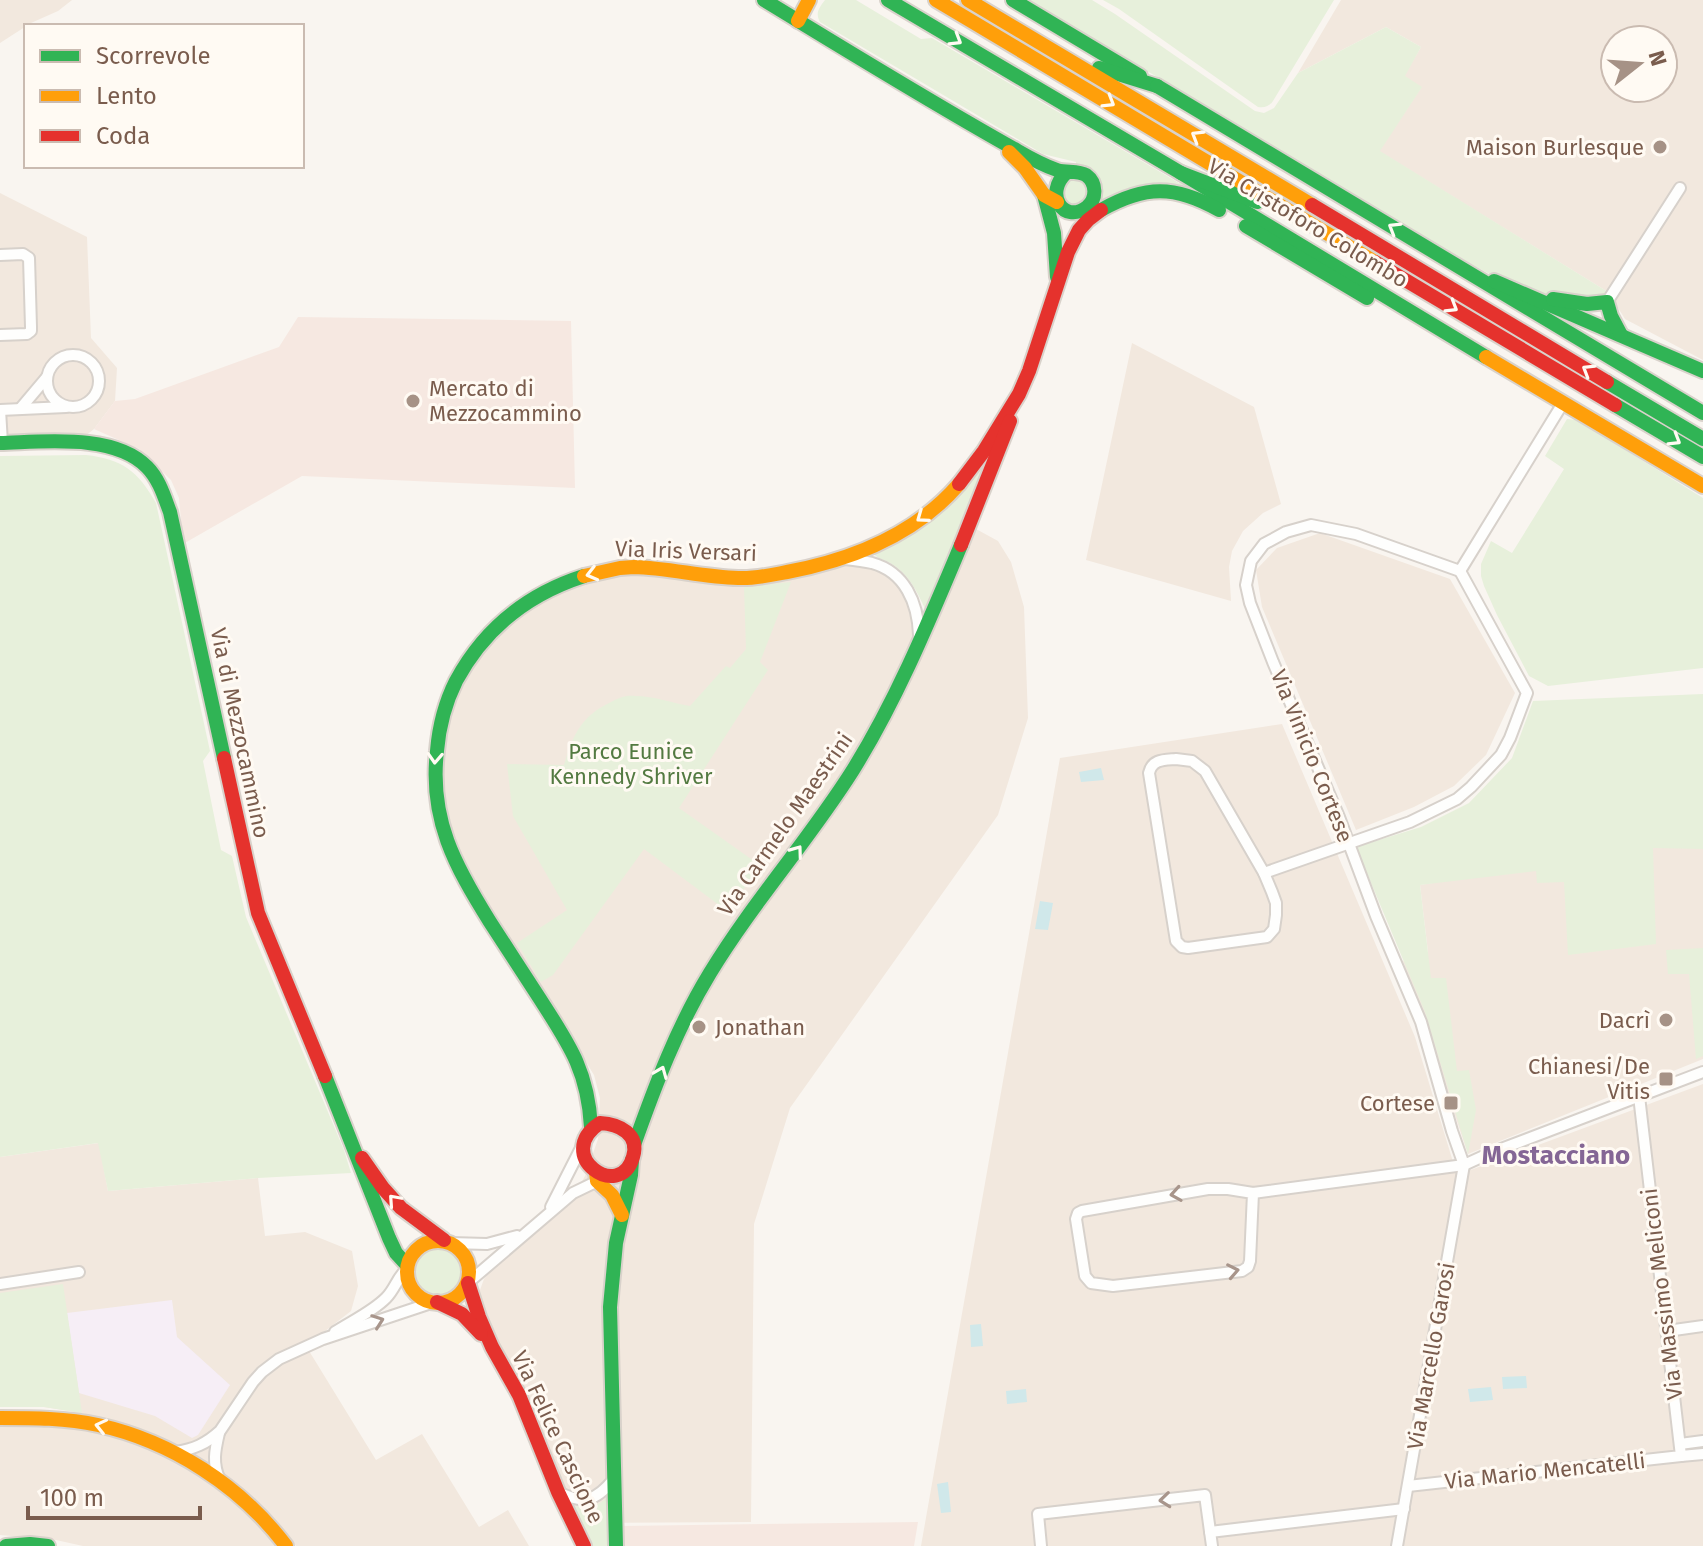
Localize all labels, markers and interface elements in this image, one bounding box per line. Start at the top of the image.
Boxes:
legend [24,24,304,168]
north arrow [1599,24,1679,104]
one-way arrow [947,30,961,45]
text: Scorrevole [96,42,211,70]
text: N [1643,47,1673,69]
text: Lento [96,82,157,110]
one-way arrow [1100,92,1115,108]
text: Coda [96,122,150,150]
one-way arrow [1191,131,1206,146]
place label: Maison Burlesque [1466,134,1644,161]
marker: Maison Burlesque [1651,138,1669,156]
street label: Via Cristoforo Colombo [1203,152,1413,294]
one-way arrow [1388,223,1403,238]
one-way arrow [1443,297,1458,313]
one-way arrow [1582,365,1597,380]
place label: Mercato di Mezzocammino [429,375,582,427]
marker: Mercato di Mezzocammino [404,392,422,410]
one-way arrow [1666,430,1681,446]
one-way arrow [916,507,931,522]
street label: Via Iris Versari [615,535,757,567]
one-way arrow [586,565,599,582]
street label: Via di Mezzocammino [205,625,275,841]
street label: Via Vinicio Cortese [1265,666,1359,846]
street label: Via Carmelo Maestrini [711,727,859,921]
park label: Parco Eunice Kennedy Shriver [549,738,713,790]
one-way arrow [427,752,444,765]
one-way arrow [787,846,802,860]
place label: Dacrì [1599,1007,1650,1034]
marker: Dacrì [1657,1011,1675,1029]
place label: Jonathan [715,1014,805,1041]
marker: Jonathan [690,1018,708,1036]
place label: Chianesi/De Vitis [1528,1053,1650,1105]
one-way arrow [652,1066,668,1080]
marker: Chianesi/De Vitis [1657,1070,1675,1088]
place label: Cortese [1360,1090,1435,1117]
marker: Cortese [1442,1094,1460,1112]
district label: Mostacciano [1482,1140,1630,1171]
one-way arrow [1169,1185,1183,1202]
street label: Via Massimo Meliconi [1636,1187,1688,1401]
one-way arrow [388,1195,403,1209]
street label: Via Marcello Garosi [1401,1260,1461,1452]
one-way arrow [1226,1264,1239,1281]
one-way arrow [370,1315,384,1331]
street label: Via Felice Cascione [506,1346,610,1528]
one-way arrow [95,1418,109,1435]
street label: Via Mario Mencatelli [1443,1447,1647,1495]
scale bar [28,1470,200,1520]
text: 100 m [40,1484,104,1512]
one-way arrow [1158,1491,1171,1508]

